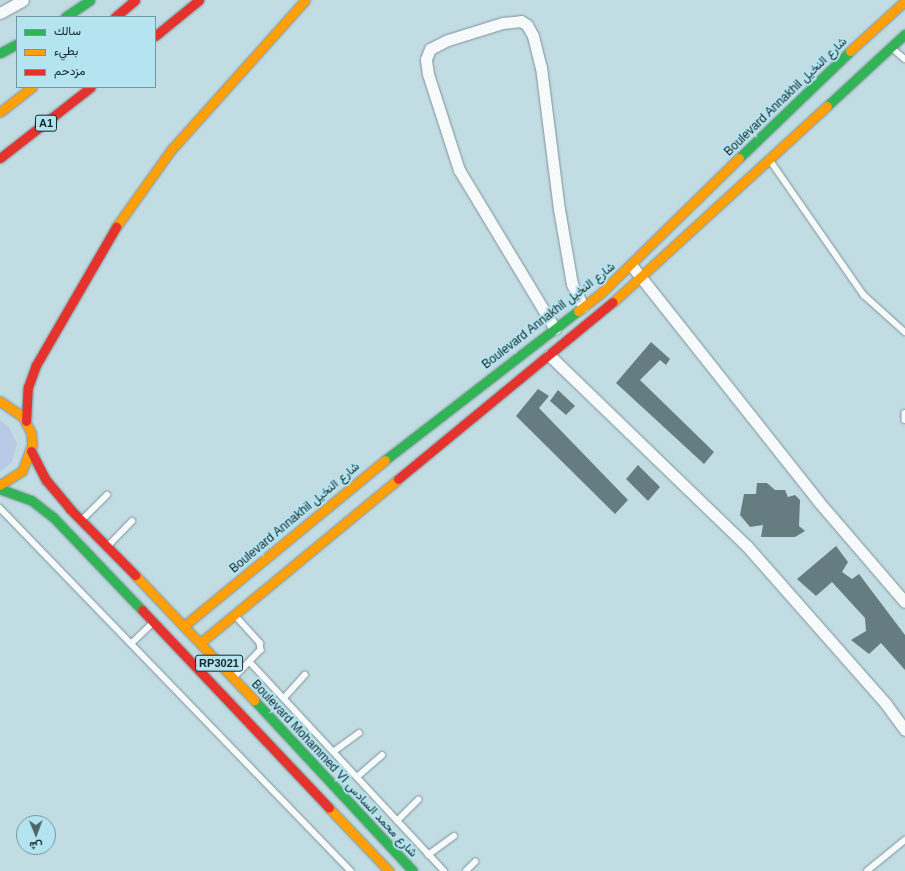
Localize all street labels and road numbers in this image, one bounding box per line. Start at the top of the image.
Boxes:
street label: Boulevard Annakhil شارع النخيل [721,34,851,160]
road number: A1 [34,114,58,132]
street label: Boulevard Annakhil شارع النخيل [479,259,619,373]
street label: Boulevard Annakhil شارع النخيل [227,459,363,577]
road number: RP3021 [195,654,243,672]
street label: Boulevard Mohammed VI شارع محمد السادس [248,677,420,861]

